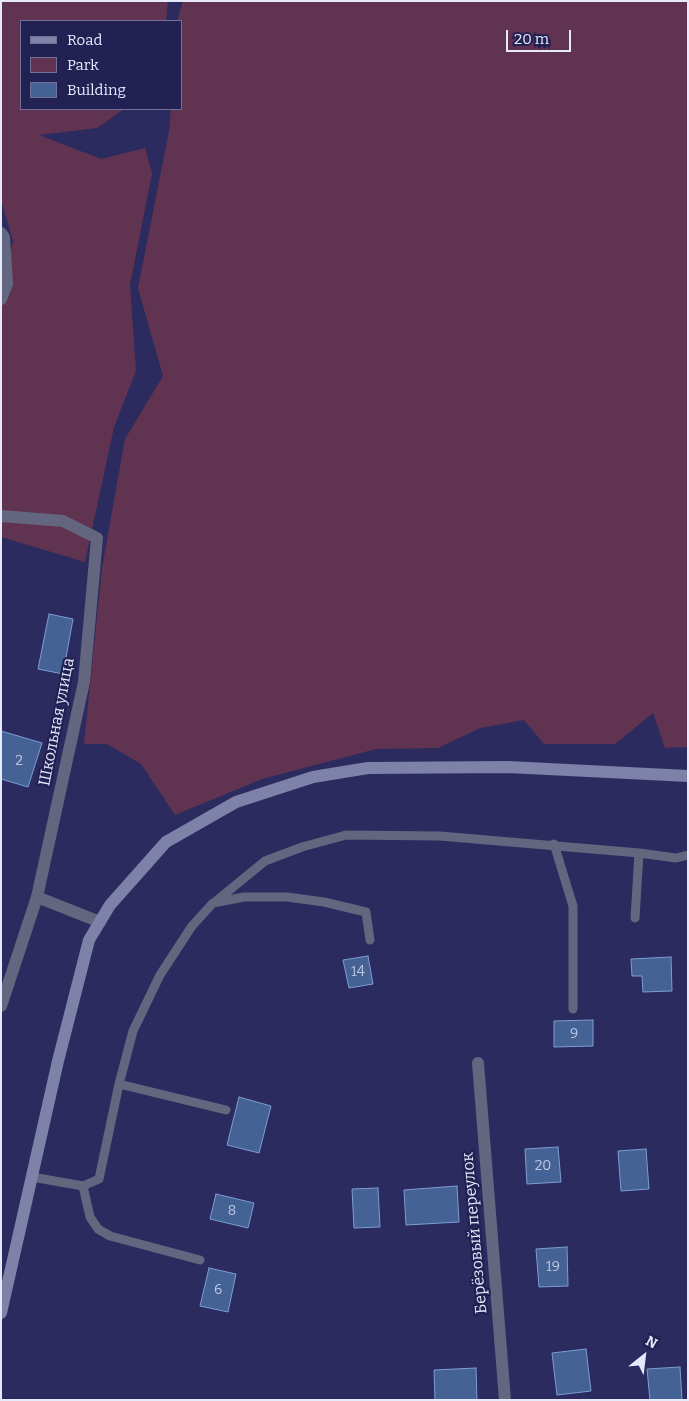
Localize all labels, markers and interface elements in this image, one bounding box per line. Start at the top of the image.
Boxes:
legend [20,20,182,110]
scale bar [509,20,574,52]
text: 20 m [514,30,549,48]
text: Road [67,31,102,49]
text: Park [67,56,99,74]
text: Building [67,81,126,99]
street label: Школьная улица [35,656,79,788]
house number: 2 [15,753,23,769]
house number: 14 [351,964,365,980]
house number: 9 [570,1026,578,1042]
street label: Берёзовый переулок [458,1151,492,1315]
house number: 20 [535,1158,551,1174]
house number: 8 [228,1203,236,1219]
house number: 19 [546,1259,560,1275]
house number: 6 [214,1282,222,1298]
north arrow [619,1331,669,1381]
text: N [643,1332,660,1352]

